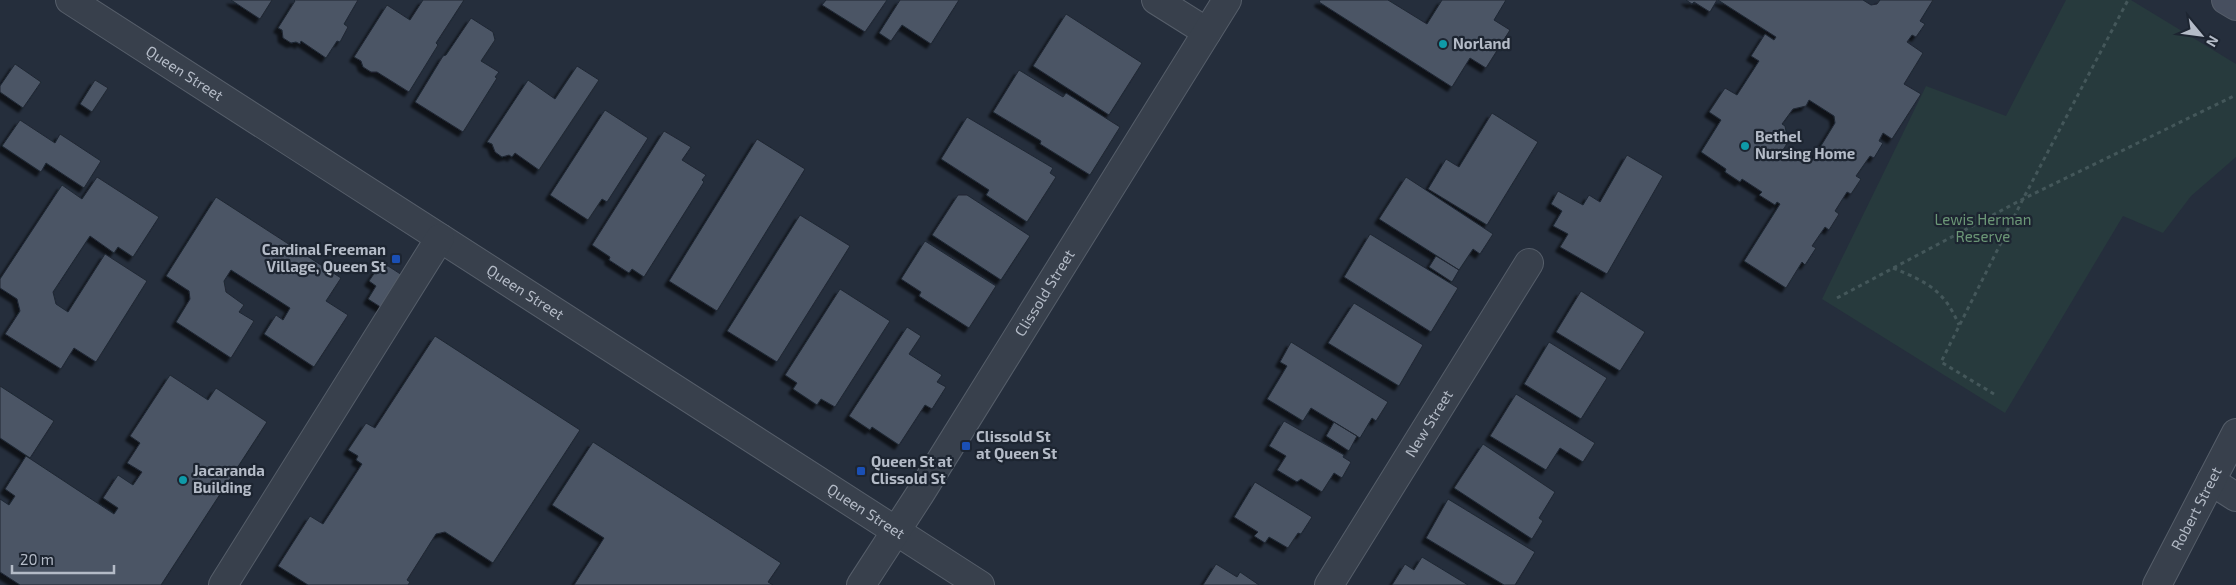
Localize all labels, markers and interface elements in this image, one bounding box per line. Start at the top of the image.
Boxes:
north arrow [2176,10,2226,60]
text: N [2203,33,2223,50]
place label: Norland [1453,34,1511,52]
marker: Norland [1437,38,1449,50]
street label: Queen Street [142,41,227,104]
place label: Bethel Nursing Home [1755,127,1855,162]
marker: Bethel Nursing Home [1739,140,1751,152]
park label: Lewis Herman Reserve [1935,210,2031,245]
place label: Cardinal Freeman Village, Queen St [262,240,386,276]
street label: Clissold Street [1010,246,1078,339]
marker: Cardinal Freeman Village, Queen St [390,253,402,265]
street label: Queen Street [483,260,568,323]
street label: New Street [1401,386,1456,460]
place label: Clissold St at Queen St [976,427,1057,463]
marker: Clissold St at Queen St [960,440,972,452]
place label: Queen St at Clissold St [871,452,952,487]
place label: Jacaranda Building [193,461,265,496]
street label: Robert Street [2167,463,2225,553]
marker: Queen St at Clissold St [855,465,867,477]
marker: Jacaranda Building [177,474,189,486]
street label: Queen Street [824,479,909,542]
scale bar [12,542,115,574]
text: 20 m [20,550,54,568]

